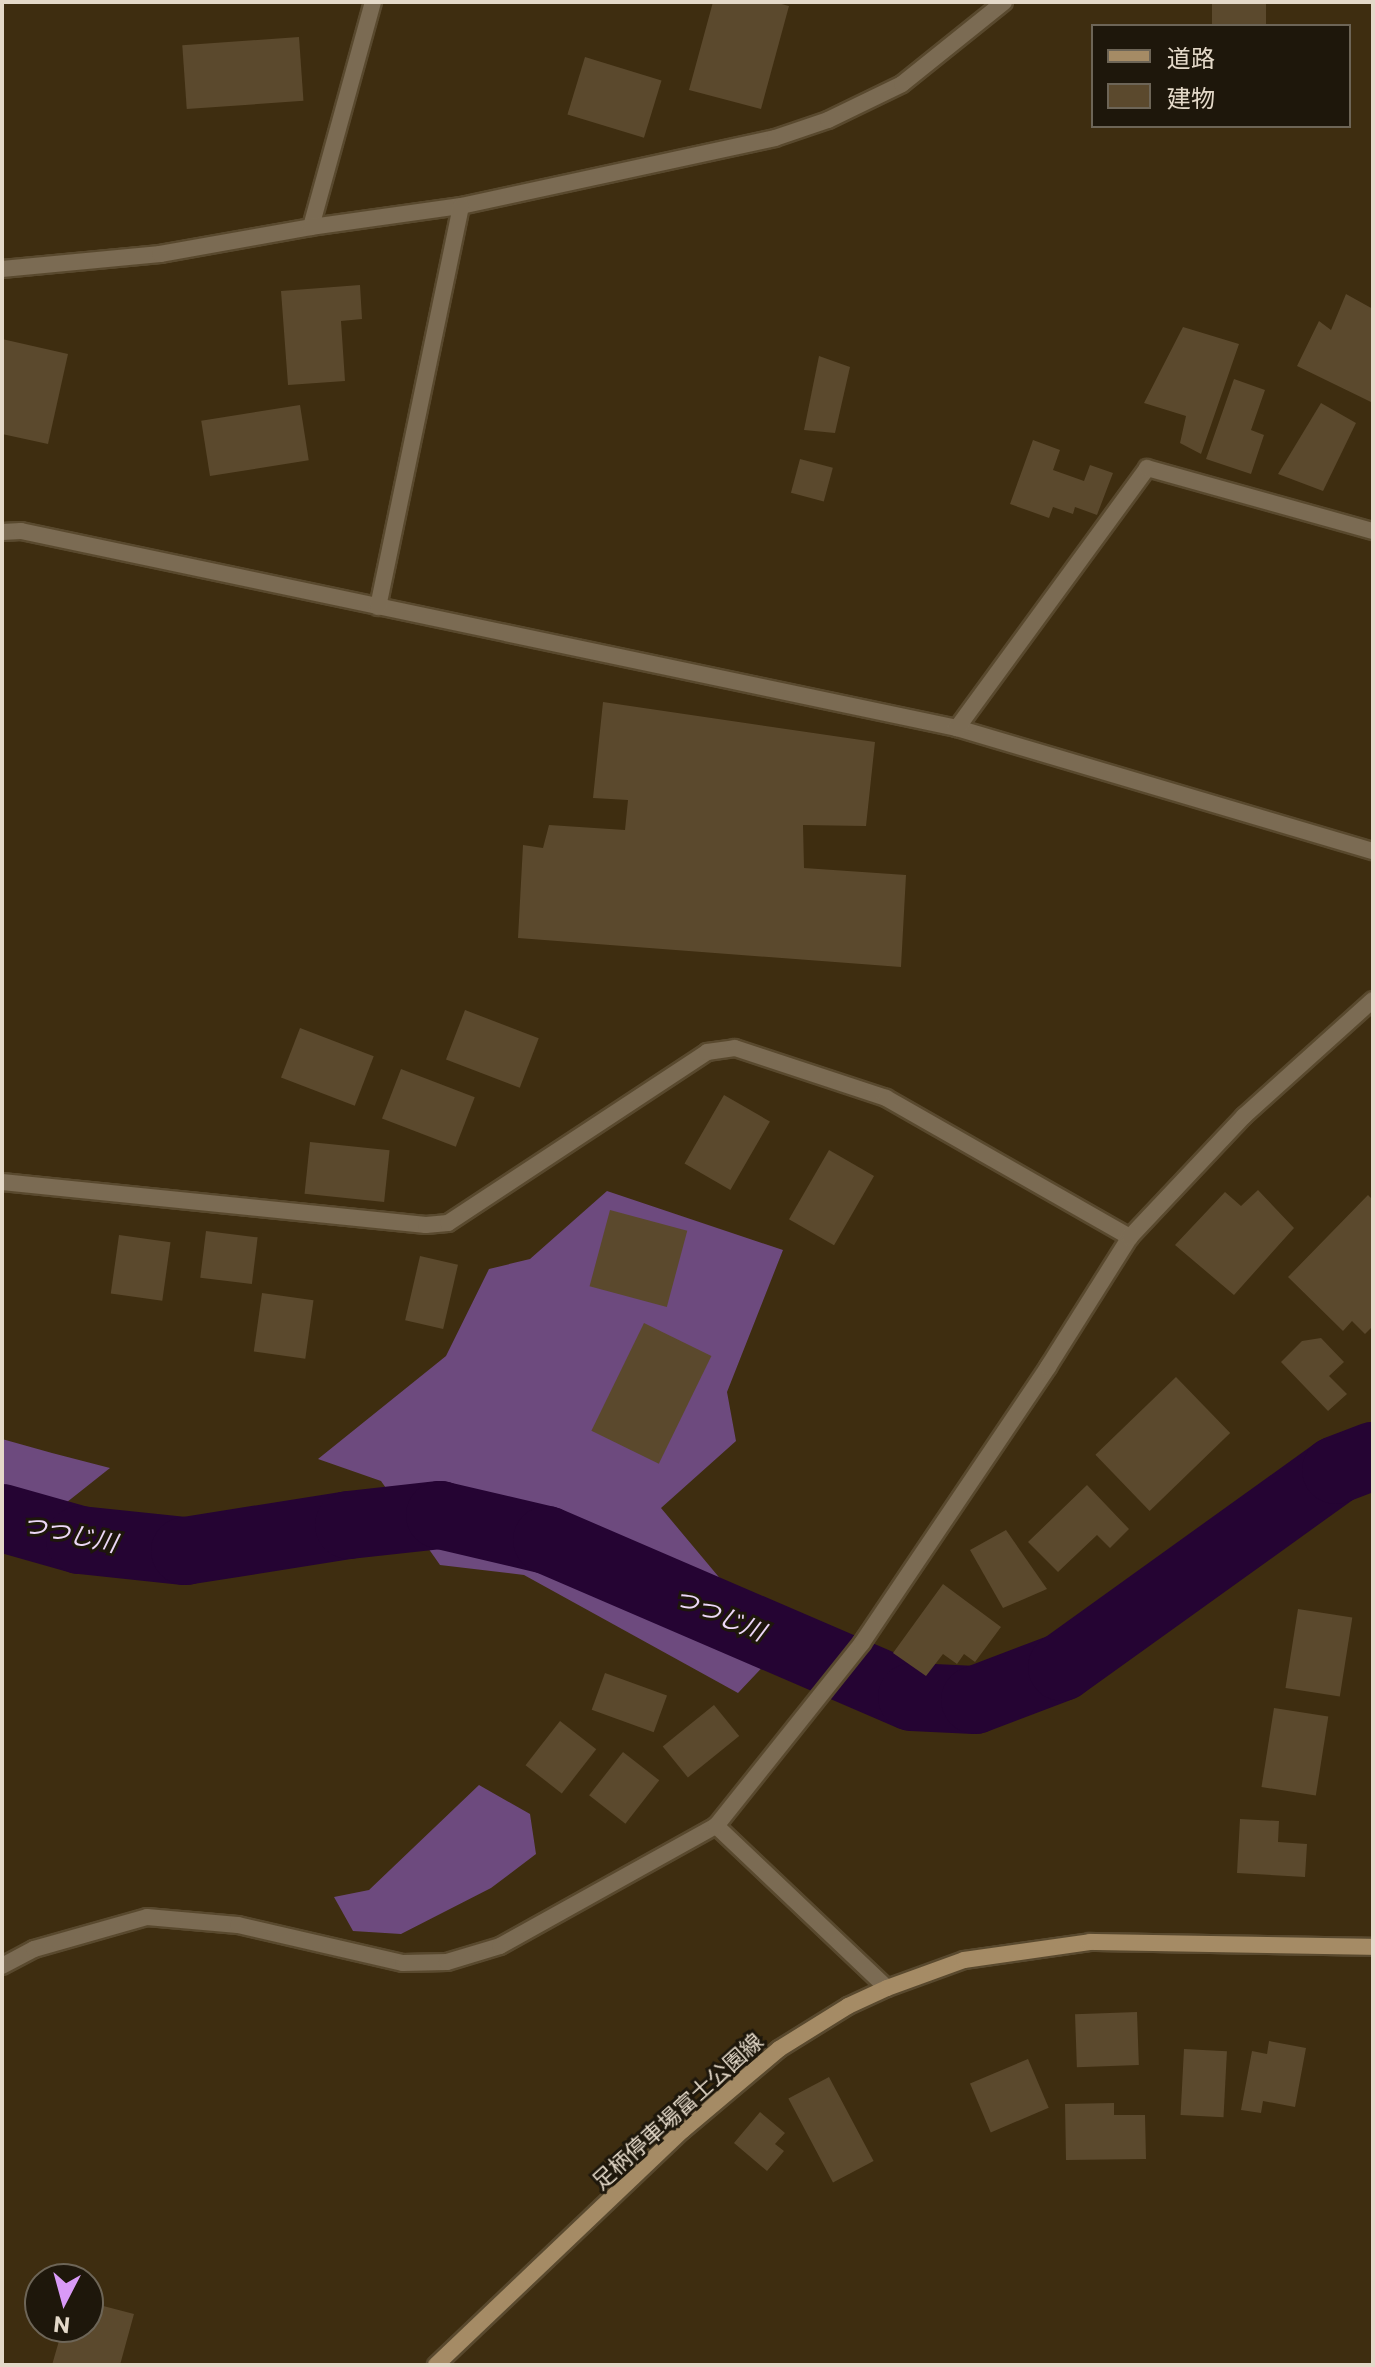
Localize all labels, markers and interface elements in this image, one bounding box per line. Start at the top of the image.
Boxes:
legend [1091,24,1351,128]
text: 道路 [1167,43,1215,72]
text: 建物 [1167,83,1215,112]
water label: つつじ川 [20,1509,120,1557]
water label: つつじ川 [670,1582,770,1646]
street label: 足柄停車場富士公園線 [586,2028,768,2194]
north arrow [24,2263,104,2343]
text: N [52,2311,71,2340]

